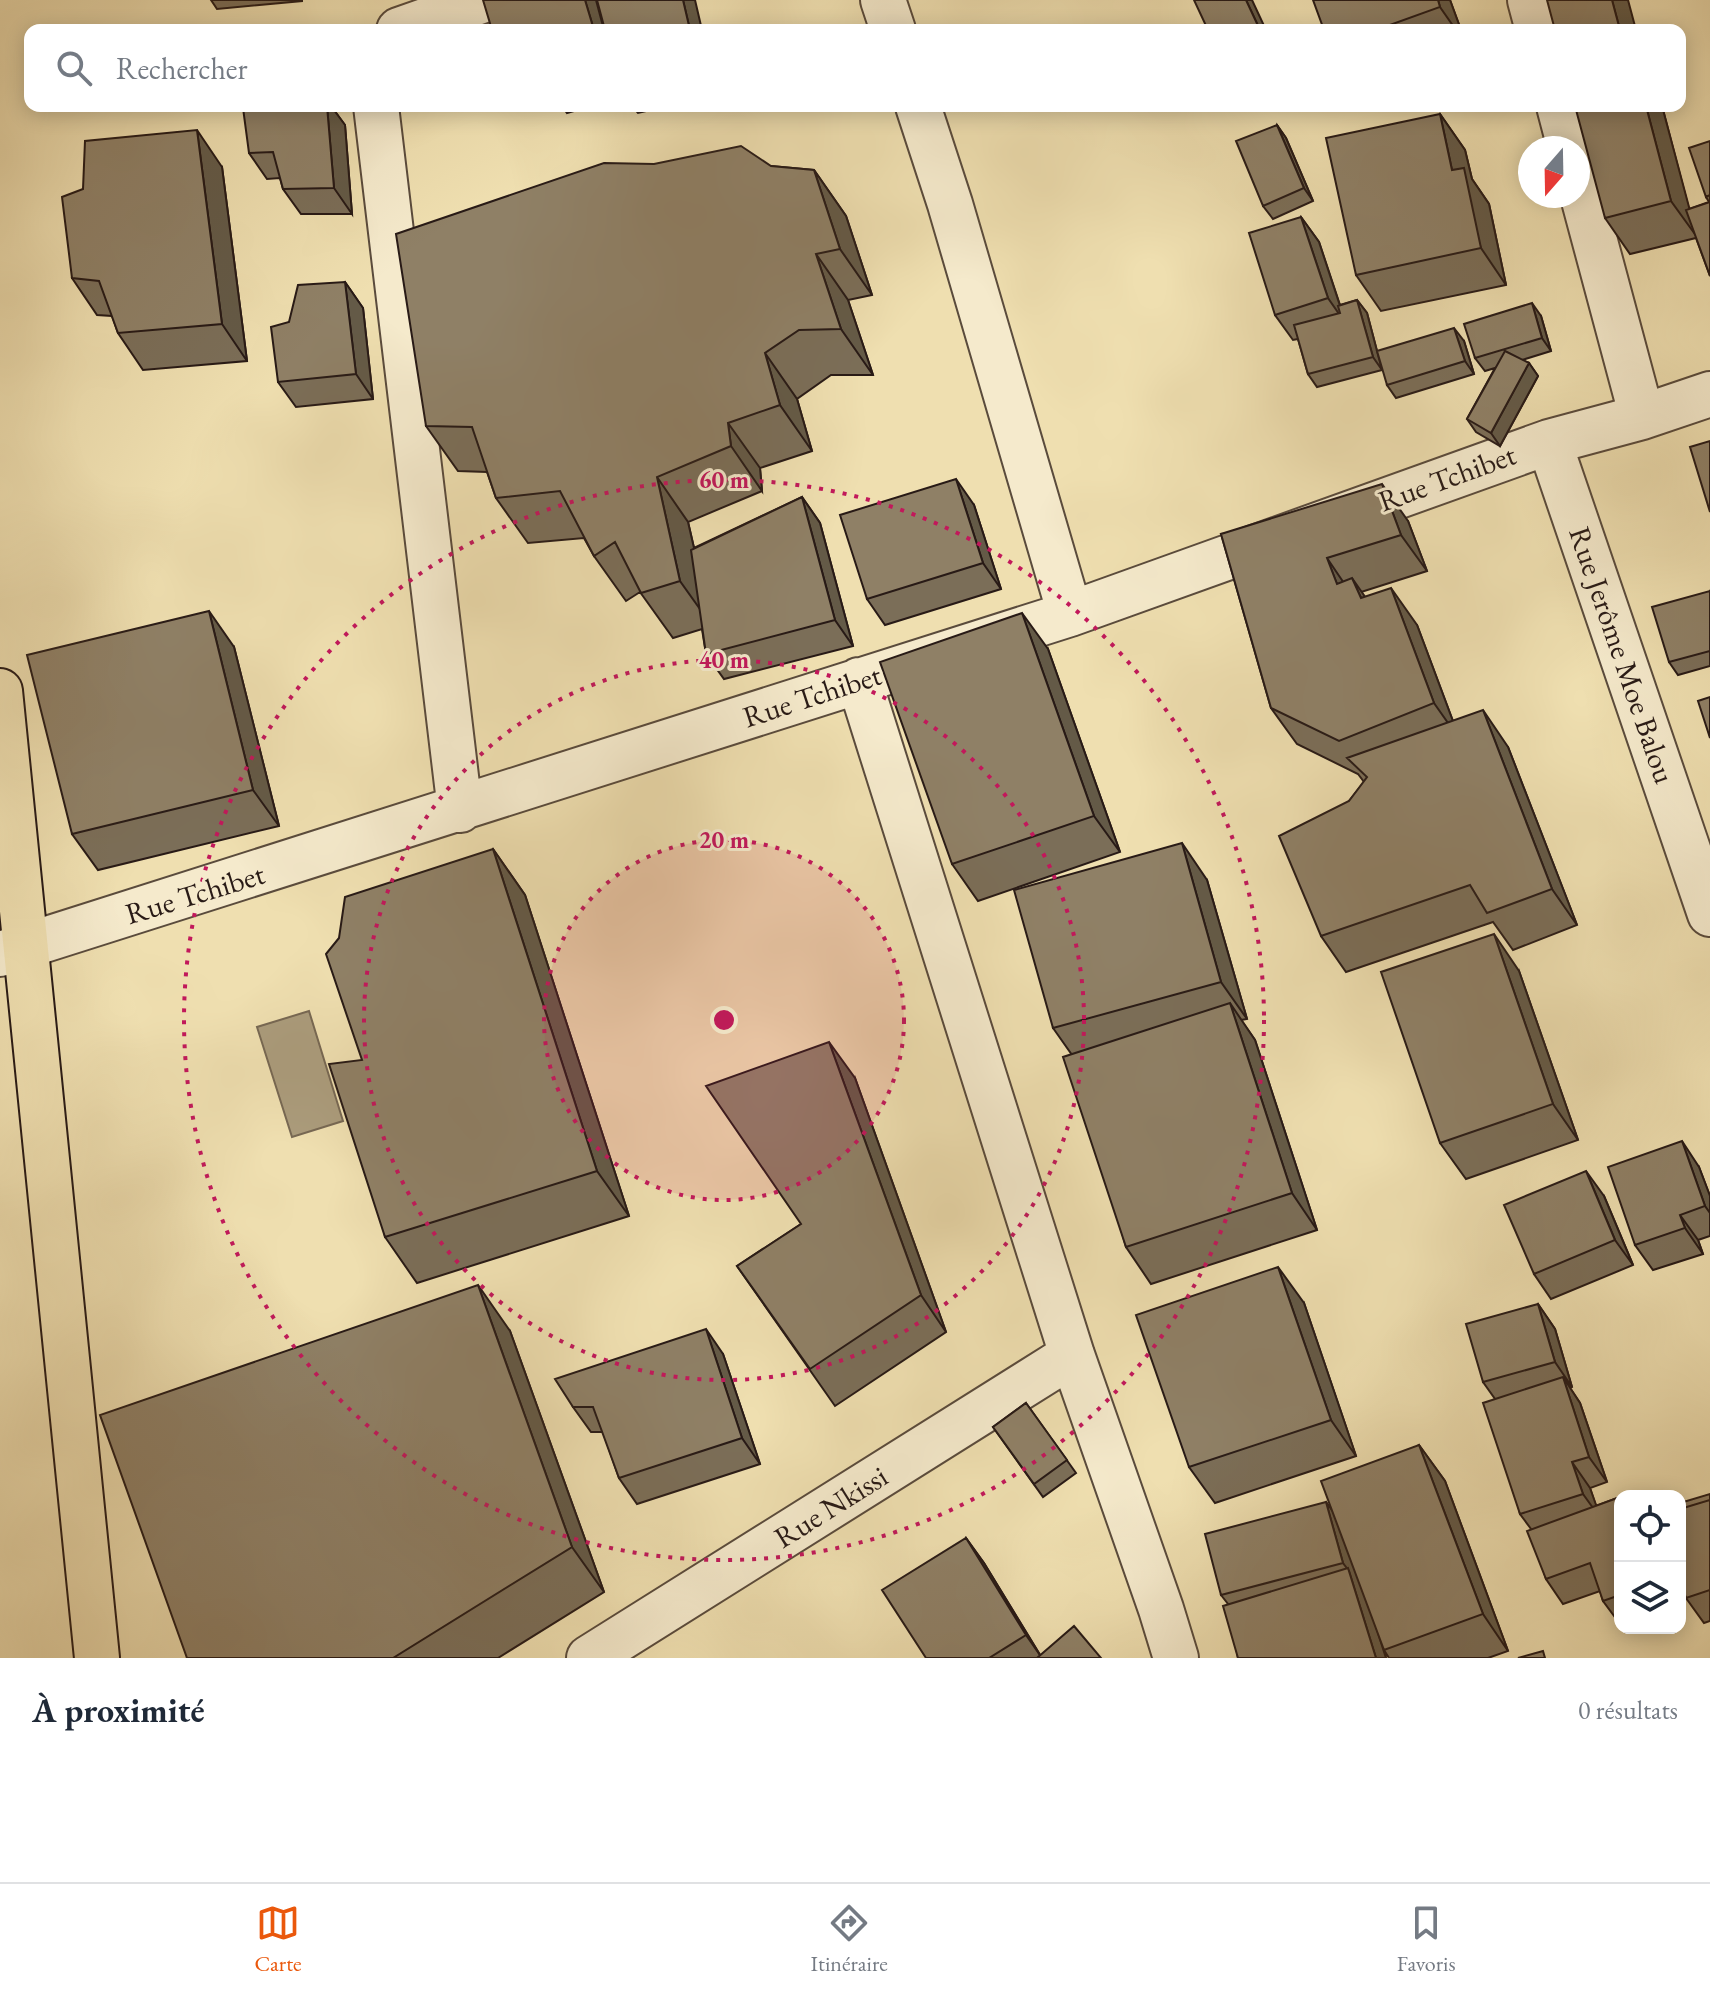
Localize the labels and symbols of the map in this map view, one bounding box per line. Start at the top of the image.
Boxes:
north arrow [1518,136,1590,208]
street label: Rue Tchibet [1373,434,1521,520]
text: 60 m [699,464,749,495]
street label: Rue Jerôme Moe Balou [1560,521,1685,789]
text: 40 m [699,644,749,675]
street label: Rue Tchibet [738,655,887,736]
text: 20 m [699,824,749,855]
street label: Rue Tchibet [121,854,270,933]
centre of rings [710,1006,738,1034]
street label: Rue Nkissi [767,1456,895,1557]

